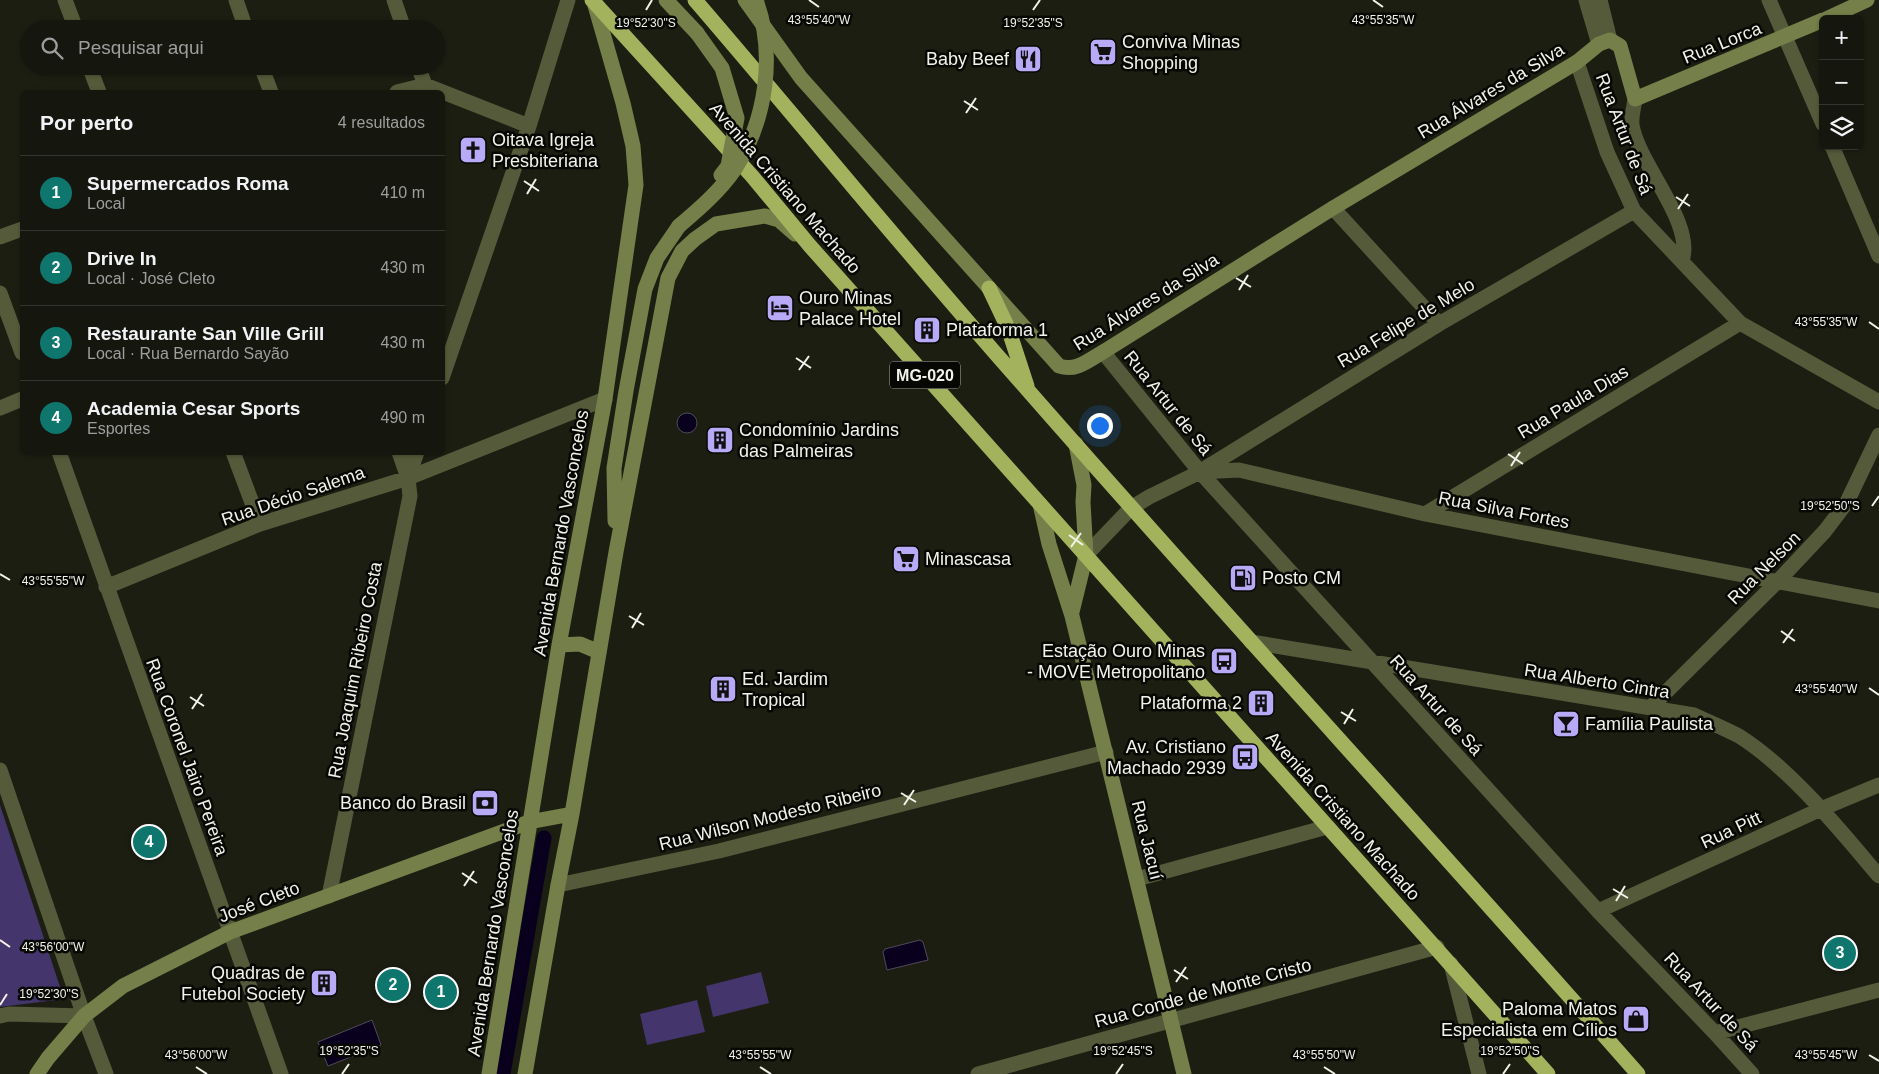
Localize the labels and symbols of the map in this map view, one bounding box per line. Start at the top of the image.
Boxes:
text: 43°55'40"W [788,13,851,27]
text: 43°55'35"W [1352,13,1415,27]
text: 19°52'30"S [616,16,676,30]
text: 19°52'35"S [1003,16,1063,30]
street label: Rua Lorca [1680,18,1765,68]
place label: Conviva Minas Shopping [1122,32,1240,73]
supermarket icon: Conviva Minas Shopping [1088,37,1118,67]
street label: Rua Álvares da Silva [1414,39,1569,143]
restaurant icon: Baby Beef [1013,44,1043,74]
place label: Baby Beef [926,49,1010,69]
street label: Rua Artur de Sá [1592,71,1657,198]
street label: Avenida Cristiano Machado [705,98,865,278]
place label: Oitava Igreja Presbiteriana [492,130,599,171]
church icon: Oitava Igreja Presbiteriana [458,135,488,165]
street label: Rua Álvares da Silva [1070,249,1223,355]
street label: Rua Felipe de Melo [1334,274,1478,372]
place label: Ouro Minas Palace Hotel [799,288,901,329]
hotel icon: Ouro Minas Palace Hotel [765,293,795,323]
building icon: Plataforma 1 [912,315,942,345]
text: 43°55'35"W [1795,315,1858,329]
place label: Plataforma 1 [946,320,1048,340]
street label: Rua Artur de Sá [1120,347,1217,460]
street label: Rua Paula Dias [1514,361,1632,443]
road number: MG-020 [890,362,960,388]
street label: Avenida Bernardo Vasconcelos [529,408,593,658]
your location [1087,413,1113,439]
place label: Condomínio Jardins das Palmeiras [739,420,899,461]
building icon: Condomínio Jardins das Palmeiras [705,425,735,455]
street label: Rua Décio Salema [219,462,368,530]
street label: Rua Silva Fortes [1437,487,1571,533]
text: 19°52'50"S [1800,499,1860,513]
street label: Rua Nelson [1724,528,1804,608]
supermarket icon: Minascasa [891,544,921,574]
place label: Minascasa [925,549,1012,569]
street label: Rua Joaquim Ribeiro Costa [324,559,386,780]
fuel station icon: Posto CM [1228,563,1258,593]
place label: Posto CM [1262,568,1341,588]
text: 43°55'55"W [22,574,85,588]
place label: Estação Ouro Minas - MOVE Metropolitano [1027,641,1205,682]
bus stop icon: Estação Ouro Minas - MOVE Metropolitano [1209,646,1239,676]
street label: Rua Artur de Sá [1386,651,1487,760]
street label: Rua Coronel Jairo Pereira [142,656,232,859]
street label: Rua Alberto Cintra [1523,660,1672,703]
place label: Ed. Jardim Tropical [742,669,828,710]
building icon: Ed. Jardim Tropical [708,674,738,704]
text: 43°55'40"W [1795,682,1858,696]
building icon: Plataforma 2 [1246,688,1276,718]
place label: Plataforma 2 [1140,693,1242,713]
bar icon: Família Paulista [1551,709,1581,739]
place label: Família Paulista [1585,714,1714,734]
street label: Avenida Cristiano Machado [1262,728,1424,904]
place label: Av. Cristiano Machado 2939 [1107,737,1226,778]
bus stop icon: Av. Cristiano Machado 2939 [1230,742,1260,772]
street label: Rua Wilson Modesto Ribeiro [657,780,883,854]
bank icon: Banco do Brasil [470,788,500,818]
place label: Banco do Brasil [340,793,466,813]
street label: Rua Jacuí [1127,798,1167,882]
street label: Rua Pitt [1698,807,1764,853]
street label: Avenida Bernardo Vasconcelos [464,808,522,1058]
pin: 4 [133,823,165,861]
street label: José Cleto [216,877,302,927]
pin: 3 [1824,934,1856,972]
text: 43°56'00"W [22,940,85,954]
street label: Rua Artur de Sá [1660,948,1763,1056]
street label: Rua Conde de Monte Cristo [1093,954,1313,1032]
place label: Quadras de Futebol Society [181,963,305,1004]
pin: 2 [377,966,409,1004]
building icon: Quadras de Futebol Society [309,968,339,998]
pin: 1 [425,973,457,1011]
text: 19°52'30"S [19,987,79,1001]
place label: Paloma Matos Especialista em Cílios [1441,999,1617,1040]
shop icon: Paloma Matos Especialista em Cílios [1621,1004,1651,1034]
text: 19°52'35"S [319,1044,379,1058]
text: 19°52'45"S [1093,1044,1153,1058]
text: 19°52'50"S [1480,1044,1540,1058]
text: 43°56'00"W [165,1048,228,1062]
text: 43°55'55"W [729,1048,792,1062]
text: 43°55'50"W [1293,1048,1356,1062]
text: 43°55'45"W [1795,1048,1858,1062]

